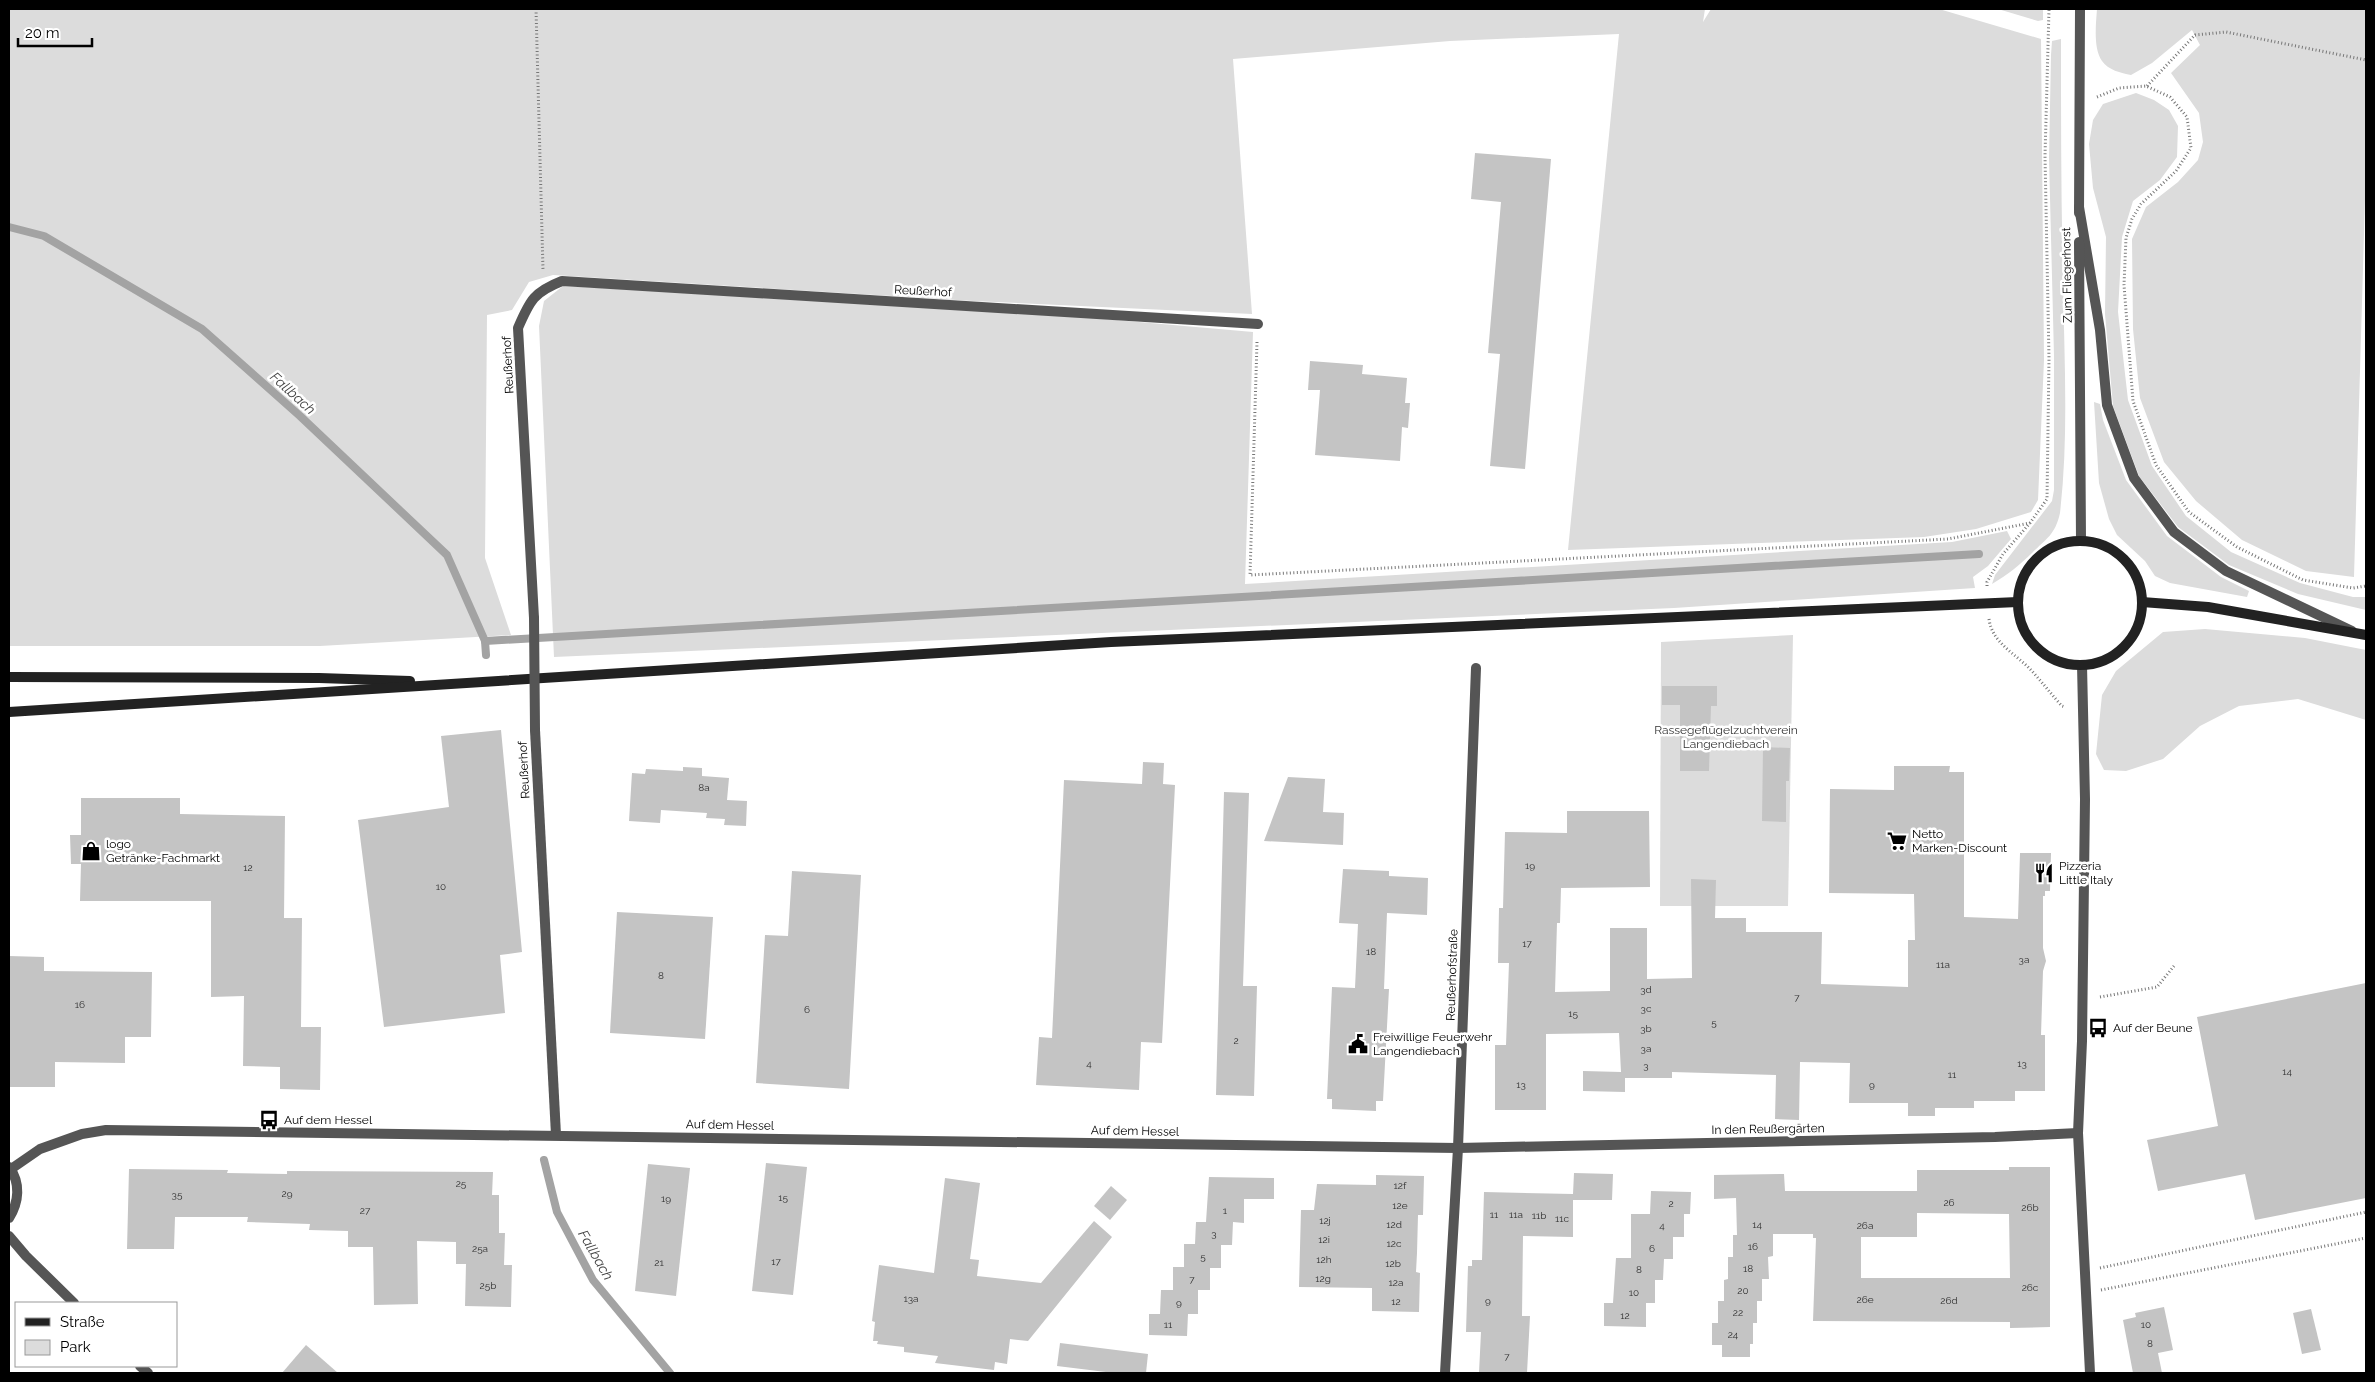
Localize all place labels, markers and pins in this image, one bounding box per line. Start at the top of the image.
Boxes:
place label: Netto Marken-Discount [1912,827,2007,855]
supermarket icon: Netto Marken-Discount [1886,830,1908,852]
place label: logo Getränke-Fachmarkt [106,837,220,865]
shop icon: logo Getränke-Fachmarkt [80,840,102,862]
place label: Pizzeria Little Italy [2059,859,2114,887]
restaurant icon: Pizzeria Little Italy [2033,862,2055,884]
bus stop icon: Auf der Beune [2087,1017,2109,1039]
place label: Auf der Beune [2113,1021,2193,1035]
place label: Freiwillige Feuerwehr Langendiebach [1373,1030,1493,1058]
public building icon: Freiwillige Feuerwehr Langendiebach [1347,1033,1369,1055]
bus stop icon: Auf dem Hessel [258,1109,280,1131]
place label: Auf dem Hessel [284,1113,373,1127]

